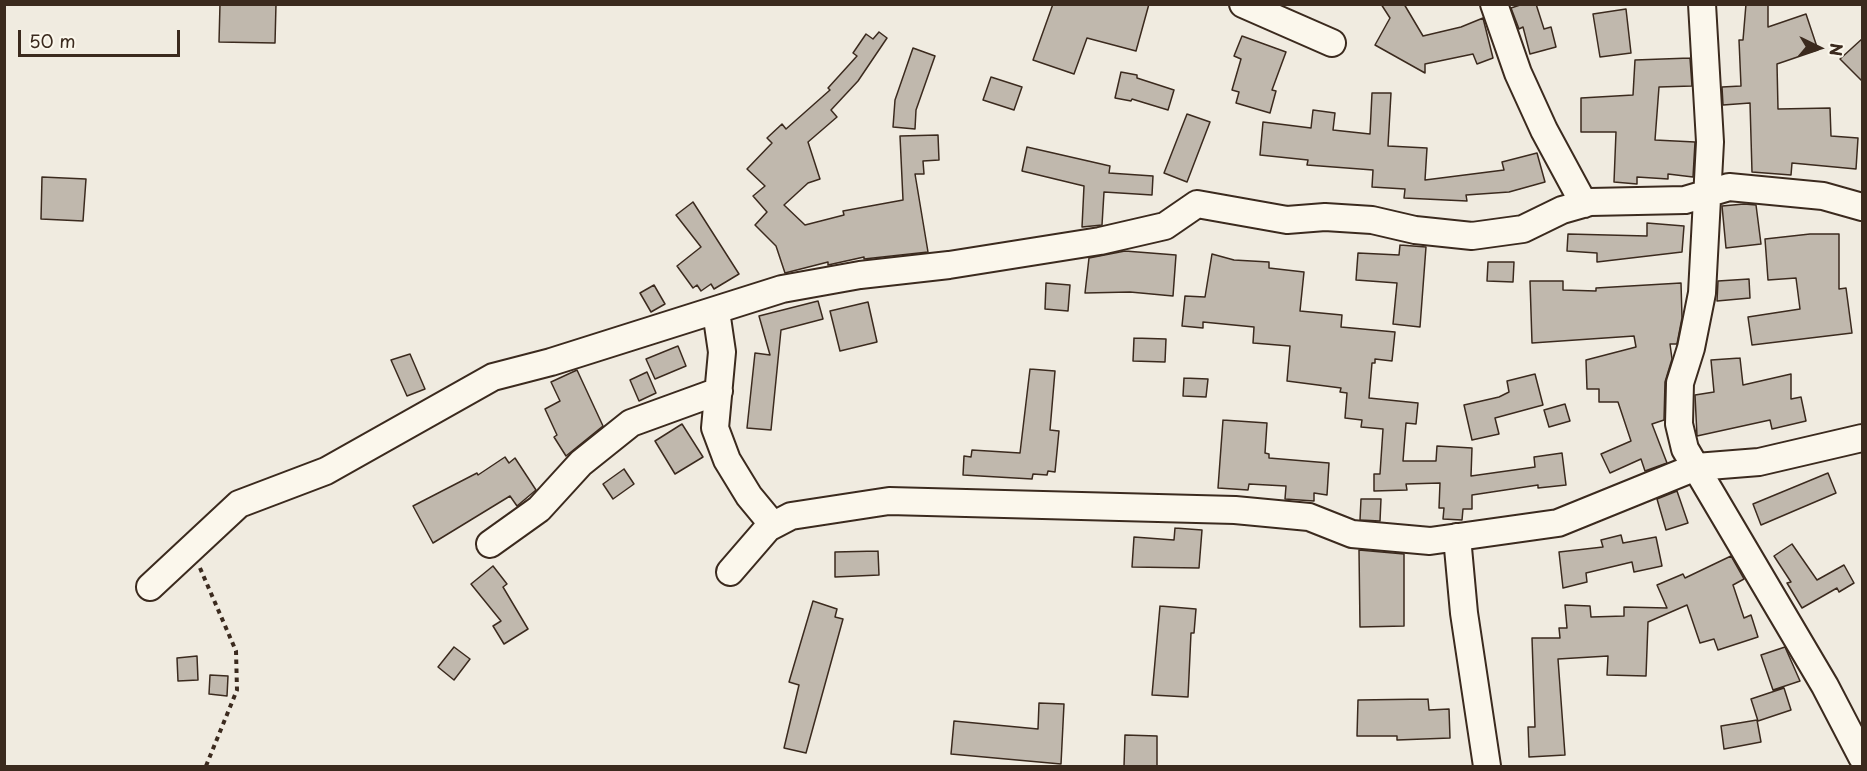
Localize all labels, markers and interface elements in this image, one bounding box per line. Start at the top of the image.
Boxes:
scale bar [21,18,183,56]
north arrow [1789,18,1849,78]
text: 50 m [29,27,76,54]
text: N [1824,42,1849,57]

